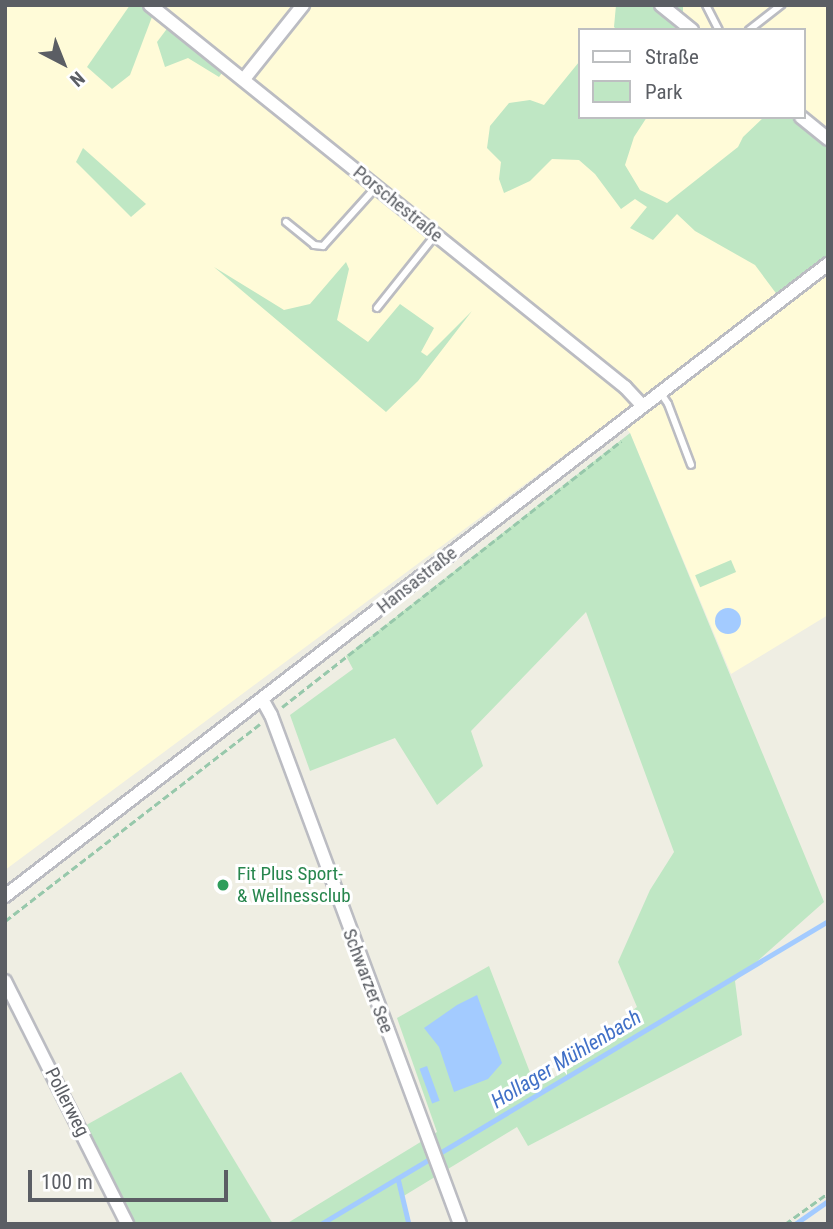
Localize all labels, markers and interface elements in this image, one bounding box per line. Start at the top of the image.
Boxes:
north arrow [28,28,98,98]
legend [578,28,805,119]
text: Straße [645,45,699,69]
text: N [65,67,89,91]
text: Park [645,80,682,104]
street label: Porschestraße [349,161,447,247]
street label: Hansastraße [372,542,462,618]
place label: Fit Plus Sport- & Wellnessclub [237,863,351,907]
marker: Fit Plus Sport- & Wellnessclub [215,877,231,893]
street label: Schwarzer See [338,926,398,1036]
water label: Hollager Mühlenbach [486,1004,646,1114]
street label: Pollerweg [40,1064,94,1140]
scale bar [32,1156,231,1200]
text: 100 m [41,1170,93,1194]

